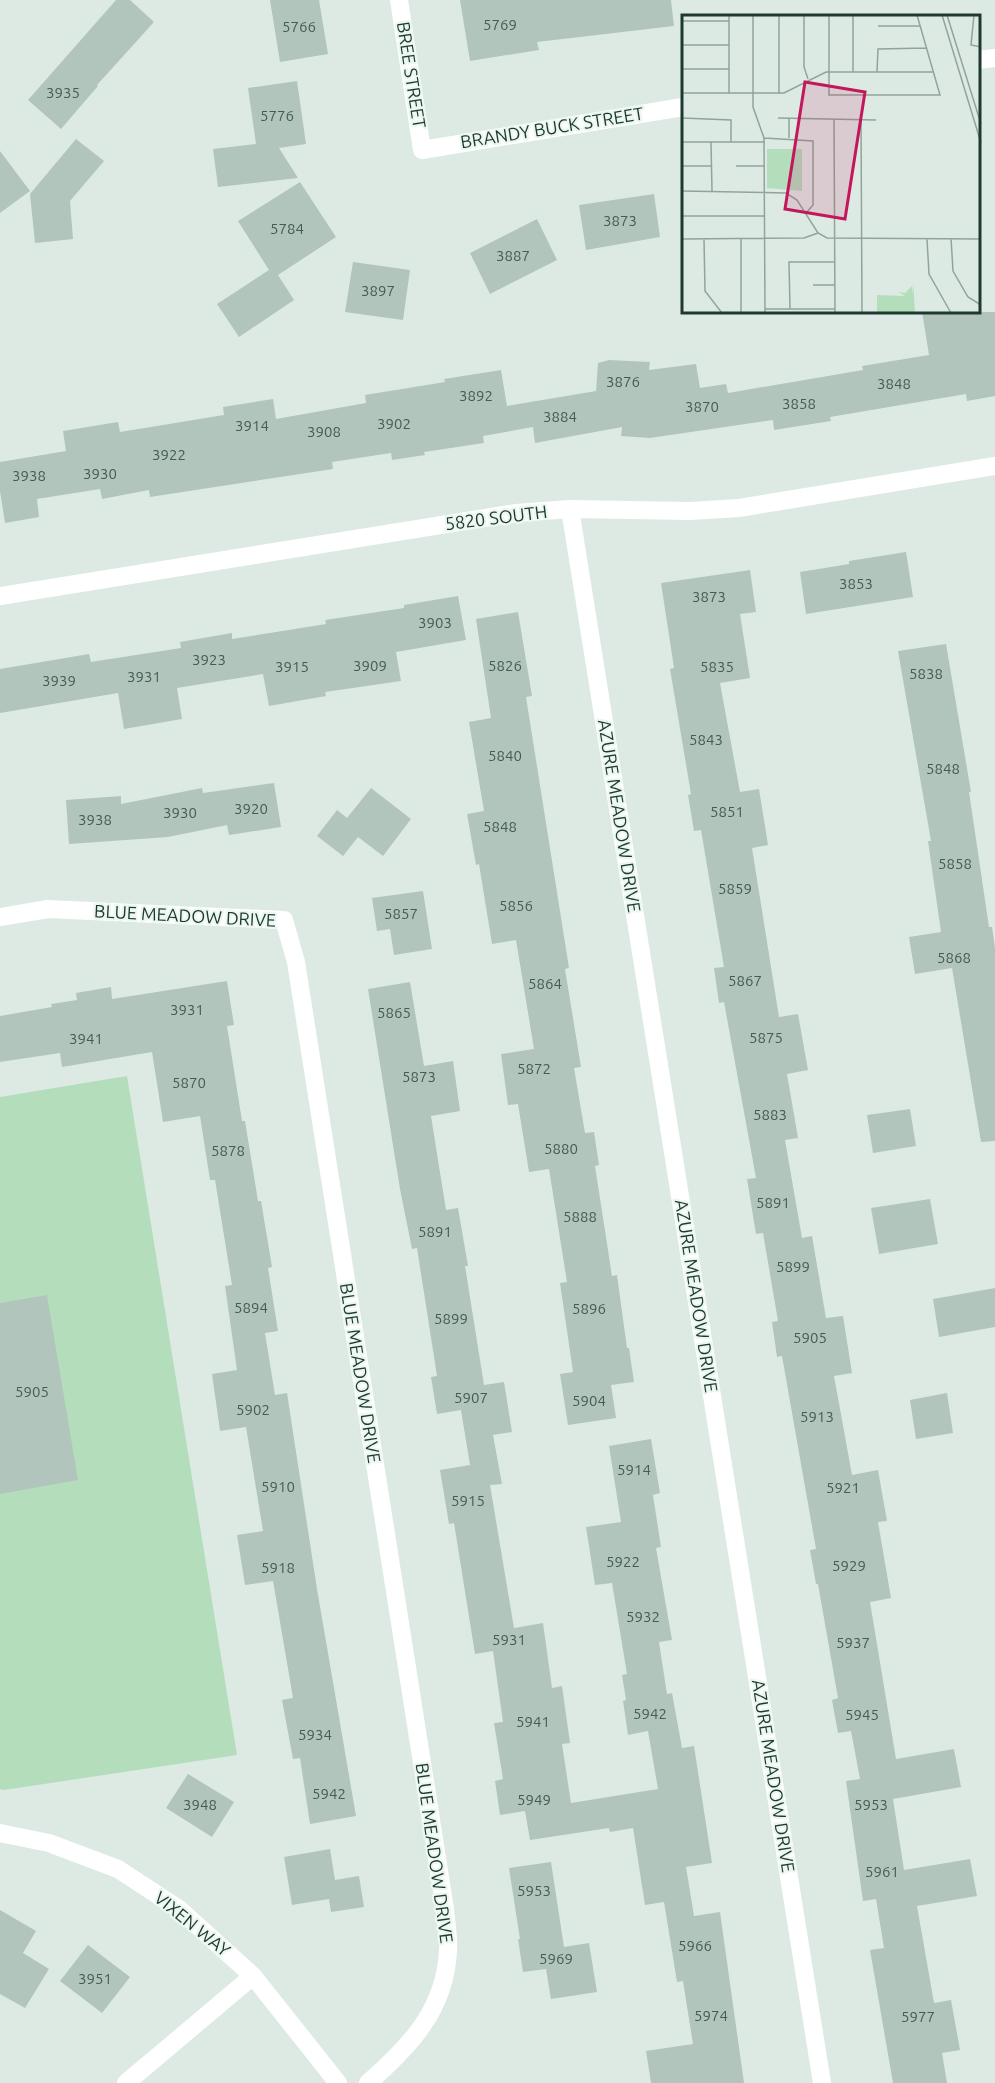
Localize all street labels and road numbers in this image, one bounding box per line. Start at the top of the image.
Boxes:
street label: BREE STREET [394,20,430,130]
street label: BRANDY BUCK STREET [459,103,645,151]
street label: 5820 SOUTH [444,501,548,533]
street label: AZURE MEADOW DRIVE [595,718,645,914]
street label: BLUE MEADOW DRIVE [94,900,277,930]
street label: AZURE MEADOW DRIVE [672,1198,722,1394]
street label: BLUE MEADOW DRIVE [337,1281,385,1464]
street label: AZURE MEADOW DRIVE [749,1678,799,1874]
street label: BLUE MEADOW DRIVE [412,1761,458,1944]
street label: VIXEN WAY [151,1887,235,1960]

